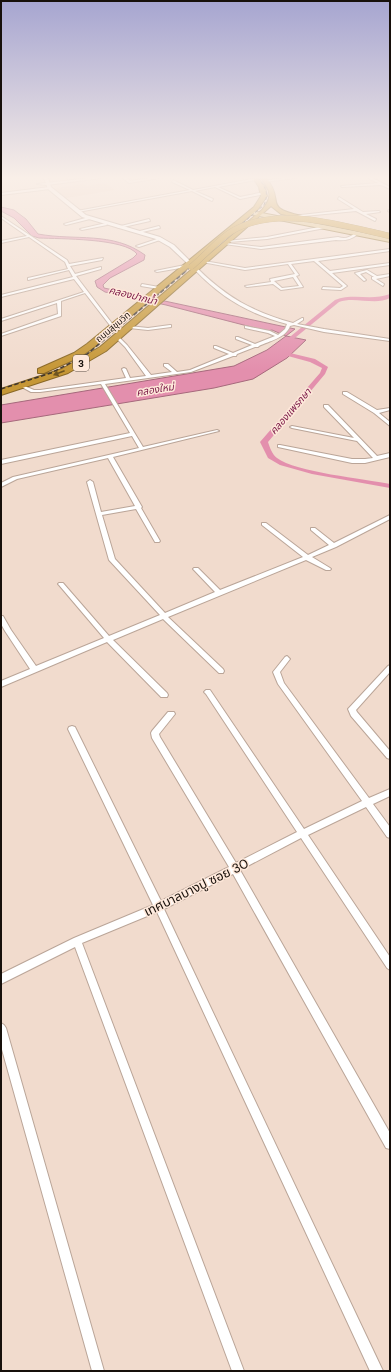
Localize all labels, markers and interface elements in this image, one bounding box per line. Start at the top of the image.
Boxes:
water label: คลองปากน้ำ [107,282,160,308]
street label: ถนนสุขุมวิท [93,309,133,345]
road number: 3 [73,355,89,371]
one-way arrow [53,371,65,377]
water label: คลองใหม่ [135,380,177,399]
water label: คลองแพรกษา [267,385,315,437]
street label: เทศบาลบางปู ซอย 30 [141,855,251,920]

